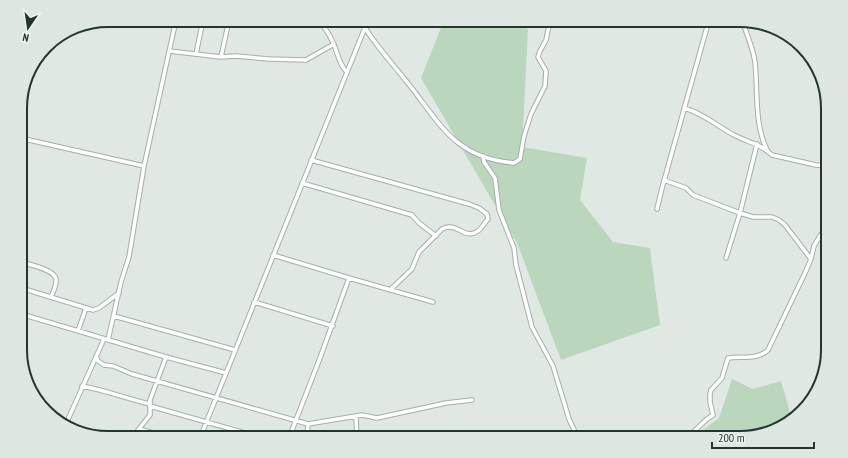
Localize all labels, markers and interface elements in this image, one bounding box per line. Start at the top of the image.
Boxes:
north arrow [8,8,48,48]
text: N [21,30,30,45]
scale bar [712,424,814,450]
text: 200 m [718,430,745,445]

